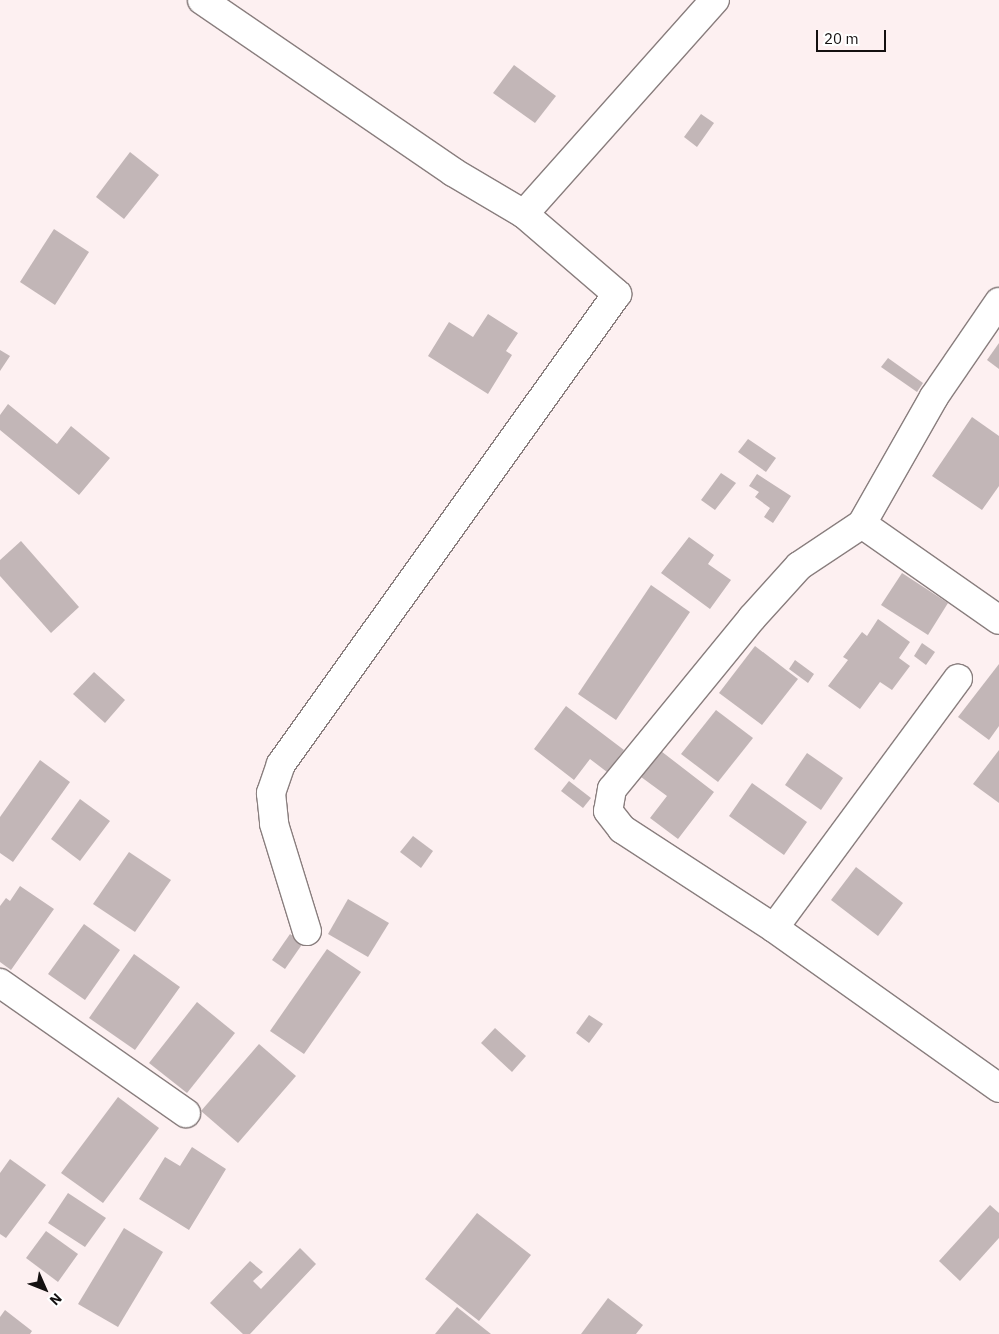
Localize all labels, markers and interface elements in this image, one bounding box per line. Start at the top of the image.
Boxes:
scale bar [819,20,889,52]
text: 20 m [824,29,859,48]
north arrow [20,1264,70,1314]
text: N [46,1290,66,1309]

